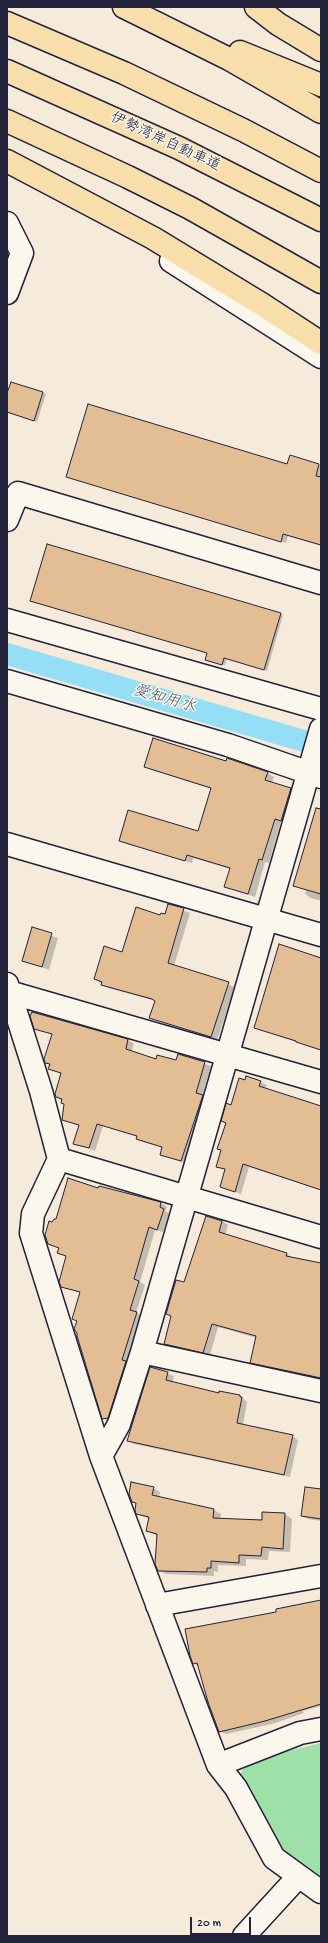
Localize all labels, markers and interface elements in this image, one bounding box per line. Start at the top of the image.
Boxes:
street label: 伊勢湾岸自動車道 [107,109,223,177]
water label: 愛知用水 [131,682,197,718]
scale bar [192,1909,253,1935]
text: 20 m [197,1917,221,1931]

